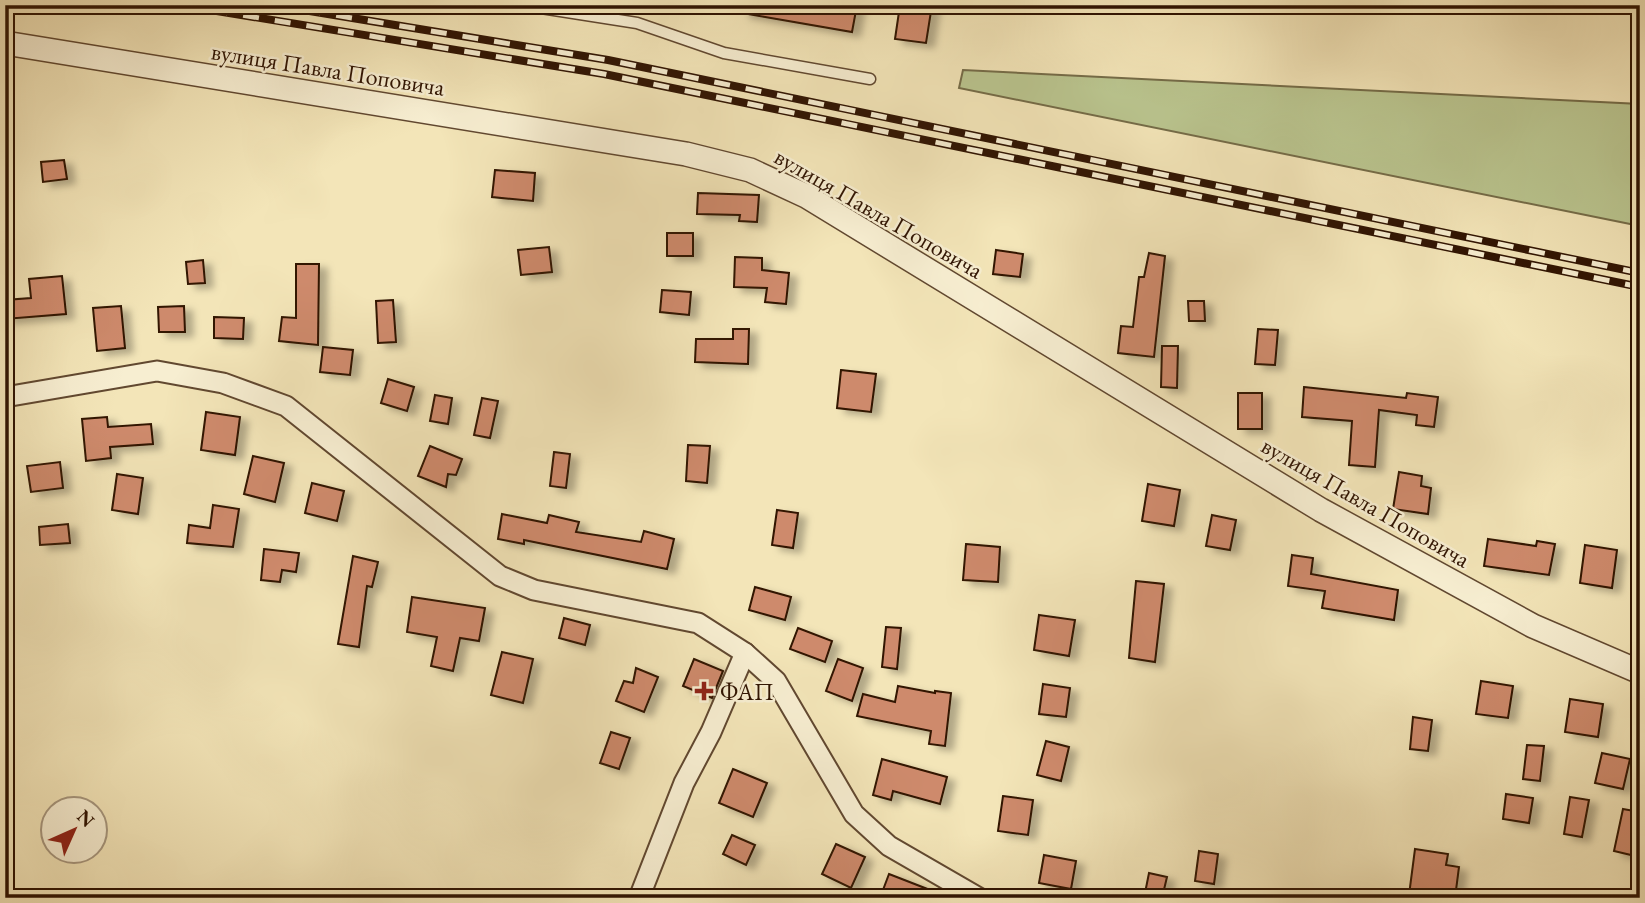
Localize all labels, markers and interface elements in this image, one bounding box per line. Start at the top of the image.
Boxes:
street label: вулиця Павла Поповича [209,35,447,103]
street label: вулиця Павла Поповича [769,141,989,286]
street label: вулиця Павла Поповича [1256,430,1476,575]
place label: ФАП [720,676,774,707]
marker: ФАП [694,681,714,701]
north arrow [38,794,108,864]
text: N [71,804,100,833]

